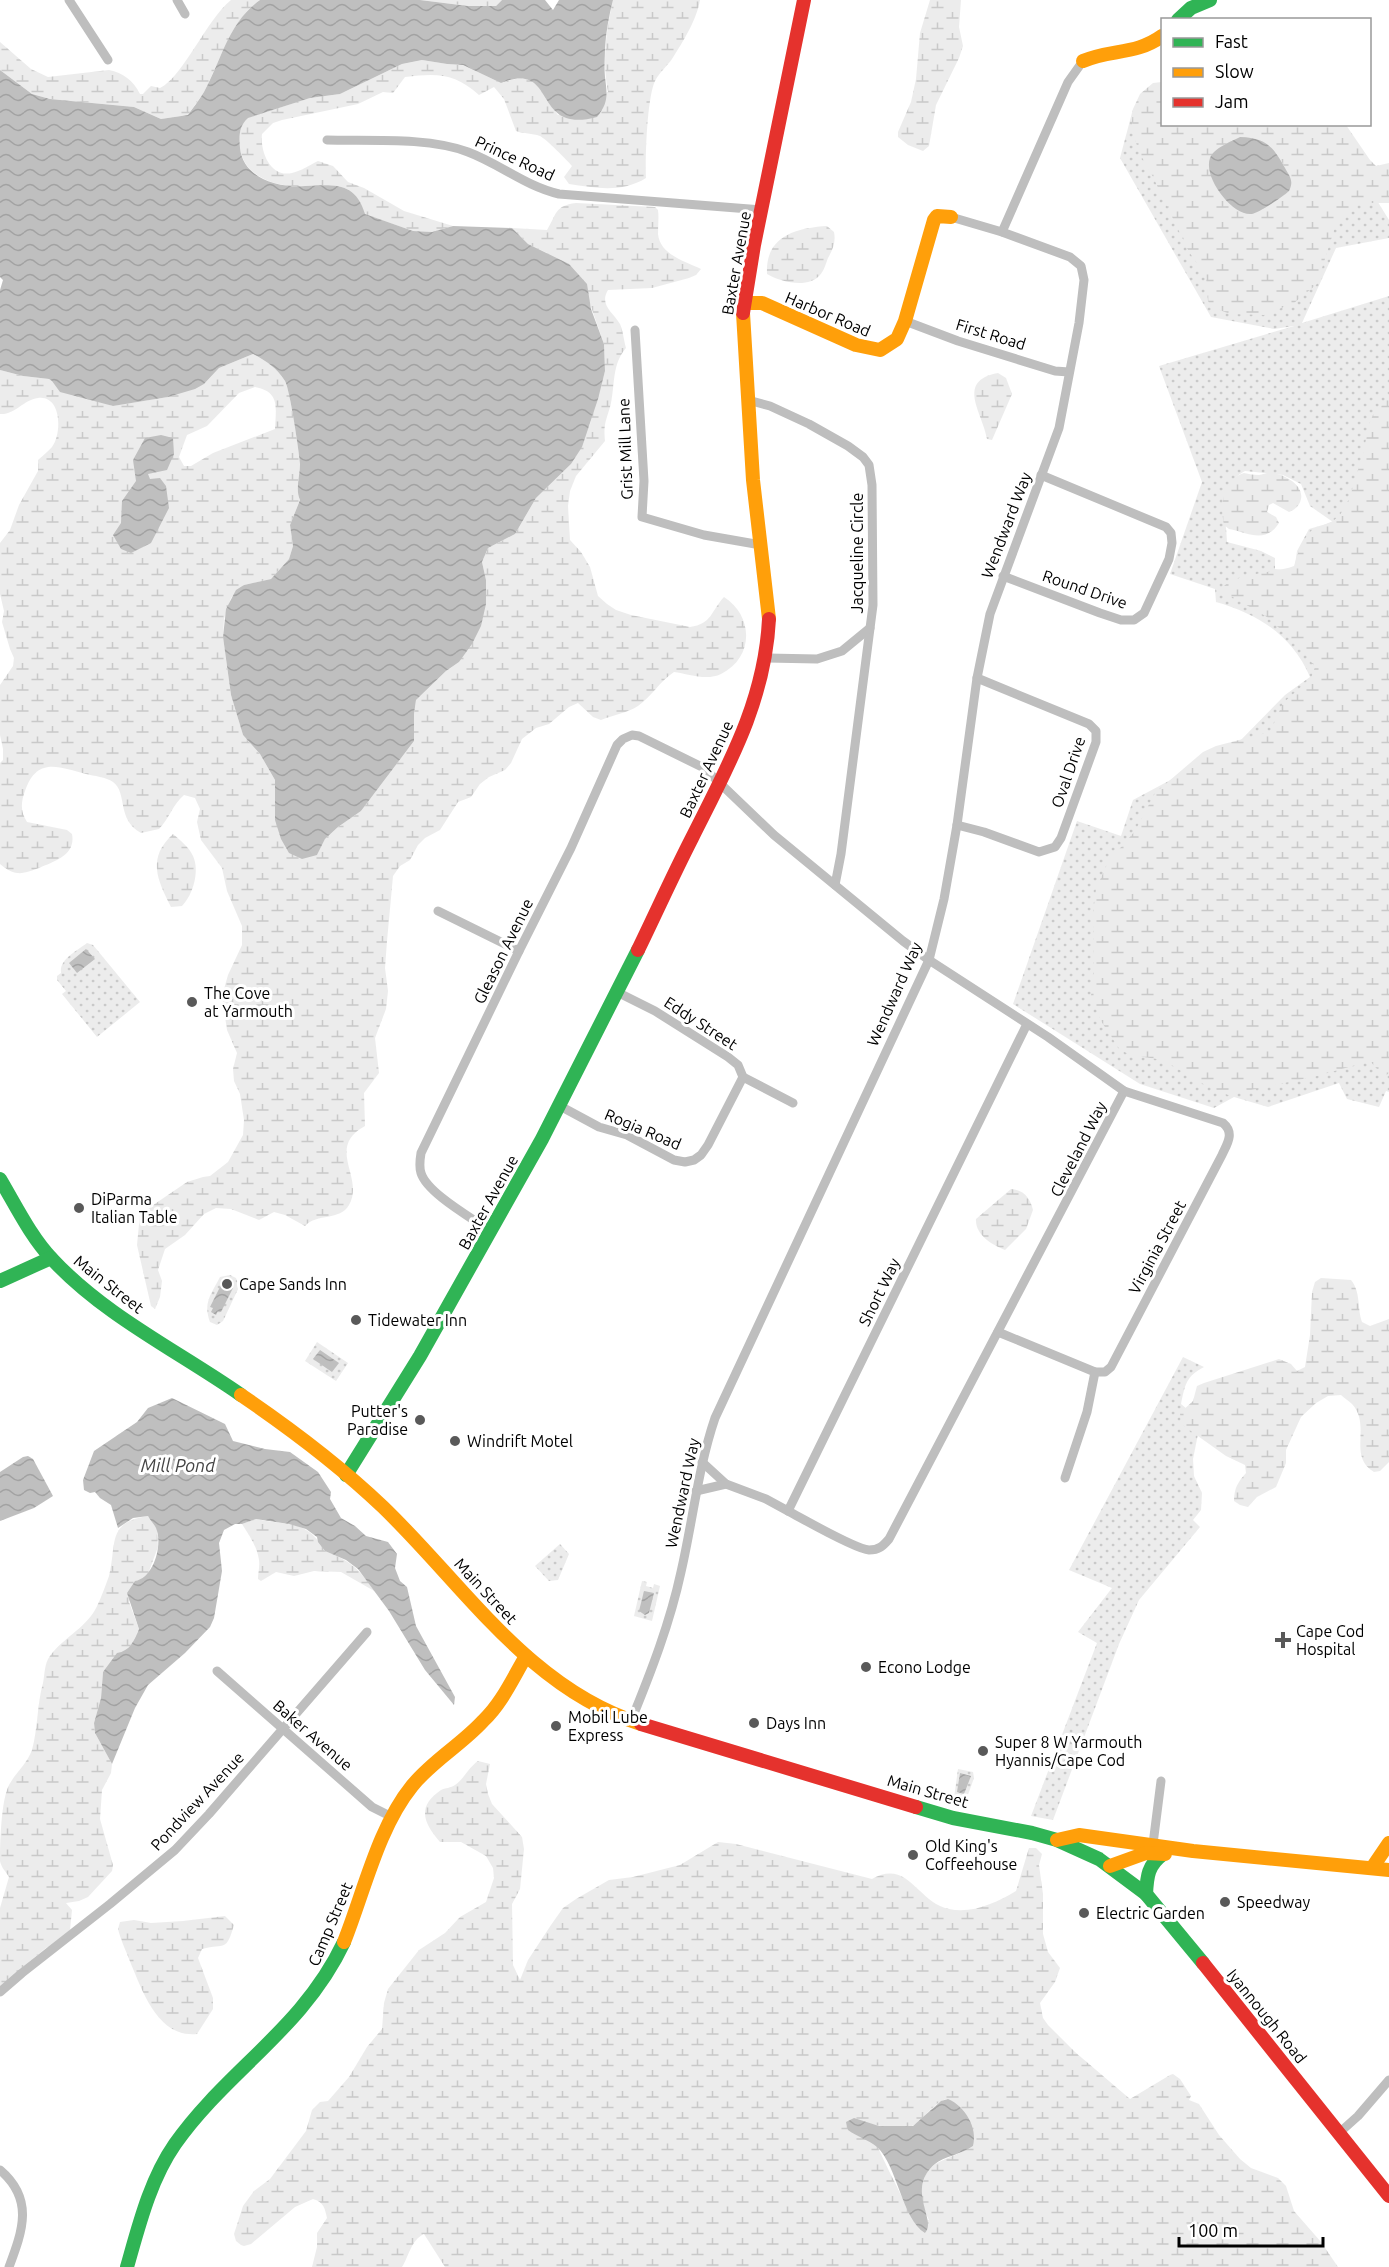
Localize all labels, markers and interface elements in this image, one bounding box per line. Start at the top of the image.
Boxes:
legend [1161,18,1371,126]
text: Fast [1215,31,1248,51]
text: Slow [1215,61,1254,81]
text: Jam [1215,91,1249,111]
street label: Prince Road [472,132,558,184]
street label: Baxter Avenue [718,210,754,316]
street label: Harbor Road [783,288,873,340]
street label: First Road [954,315,1028,353]
street label: Grist Mill Lane [614,398,636,500]
street label: Wendward Way [978,469,1035,580]
street label: Jacqueline Circle [848,493,866,613]
street label: Round Drive [1040,566,1130,612]
street label: Baxter Avenue [676,718,736,820]
street label: Oval Drive [1047,734,1089,810]
street label: Gleason Avenue [470,895,536,1007]
street label: Wendward Way [863,939,925,1049]
place label: The Cove at Yarmouth [204,984,293,1020]
street label: Eddy Street [661,993,742,1054]
marker: The Cove at Yarmouth [185,995,199,1009]
street label: Cleveland Way [1046,1098,1110,1200]
street label: Rogia Road [602,1105,684,1153]
street label: Baxter Avenue [455,1152,521,1252]
place label: DiParma Italian Table [91,1190,178,1226]
street label: Virginia Street [1125,1197,1190,1297]
marker: DiParma Italian Table [72,1201,86,1215]
street label: Main Street [71,1251,148,1317]
street label: Short Way [855,1255,903,1329]
place label: Cape Sands Inn [239,1275,347,1293]
marker: Cape Sands Inn [220,1277,234,1291]
place label: Tidewater Inn [368,1311,467,1329]
marker: Tidewater Inn [349,1313,363,1327]
place label: Putter's Paradise [347,1402,408,1438]
marker: Putter's Paradise [413,1413,427,1427]
place label: Windrift Motel [467,1432,573,1450]
marker: Windrift Motel [448,1434,462,1448]
street label: Wendward Way [662,1436,703,1550]
water label: Mill Pond [141,1455,216,1475]
street label: Main Street [451,1554,522,1628]
place label: Cape Cod Hospital [1296,1622,1364,1658]
marker: Cape Cod Hospital [1274,1631,1292,1649]
place label: Econo Lodge [878,1658,971,1676]
marker: Econo Lodge [859,1660,873,1674]
street label: Baker Avenue [270,1696,356,1774]
place label: Mobil Lube Express [568,1708,648,1744]
place label: Days Inn [766,1714,826,1732]
marker: Days Inn [747,1716,761,1730]
marker: Mobil Lube Express [549,1719,563,1733]
place label: Super 8 W Yarmouth Hyannis/Cape Cod [995,1733,1142,1769]
marker: Super 8 W Yarmouth Hyannis/Cape Cod [976,1744,990,1758]
street label: Pondview Avenue [147,1748,247,1854]
street label: Main Street [885,1771,971,1811]
place label: Old King's Coffeehouse [925,1837,1017,1873]
marker: Old King's Coffeehouse [906,1848,920,1862]
street label: Camp Street [304,1879,356,1969]
place label: Speedway [1237,1893,1310,1911]
marker: Speedway [1218,1895,1232,1909]
place label: Electric Garden [1096,1904,1205,1922]
marker: Electric Garden [1077,1906,1091,1920]
street label: Iyannough Road [1224,1965,1310,2067]
scale bar [1179,2210,1323,2248]
text: 100 m [1188,2220,1238,2240]

